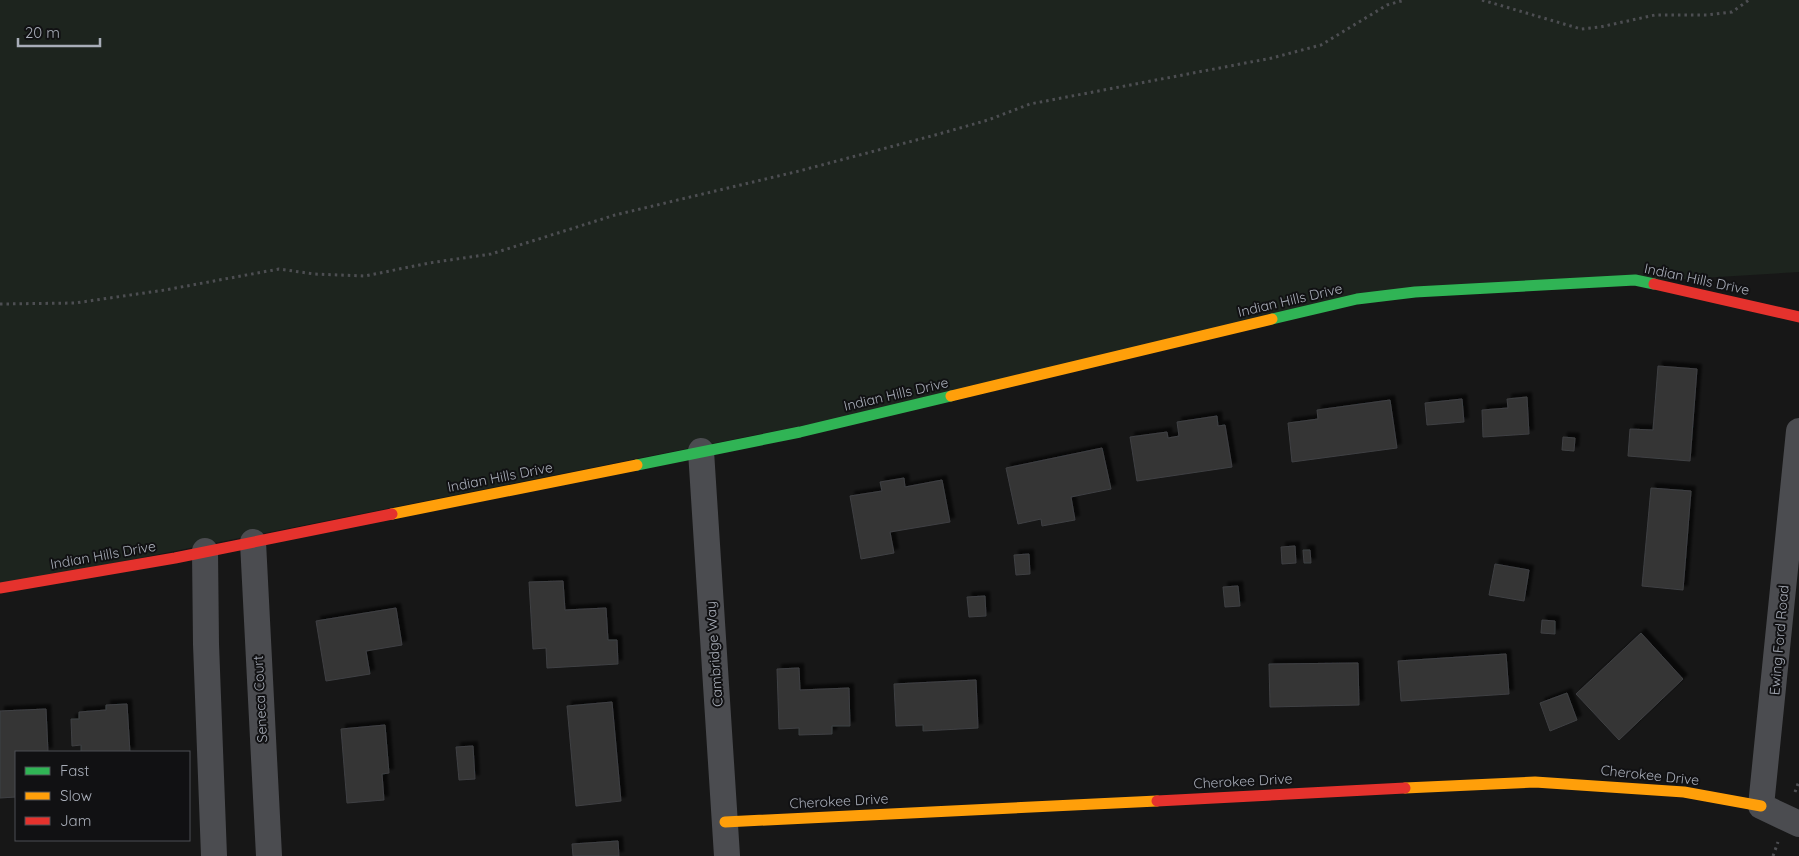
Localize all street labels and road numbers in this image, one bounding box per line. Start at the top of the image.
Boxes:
street label: Indian Hills Drive [1643,259,1751,299]
street label: Indian Hills Drive [1236,279,1344,321]
street label: Indian Hills Drive [842,373,950,415]
street label: Indian Hills Drive [446,458,554,496]
street label: Indian Hills Drive [49,537,157,573]
street label: Ewing Ford Road [1765,584,1793,696]
street label: Cambridge Way [701,601,727,707]
street label: Seneca Court [249,655,271,743]
street label: Cherokee Drive [1600,761,1700,789]
street label: Cherokee Drive [1193,769,1293,793]
street label: Cherokee Drive [789,789,889,813]

